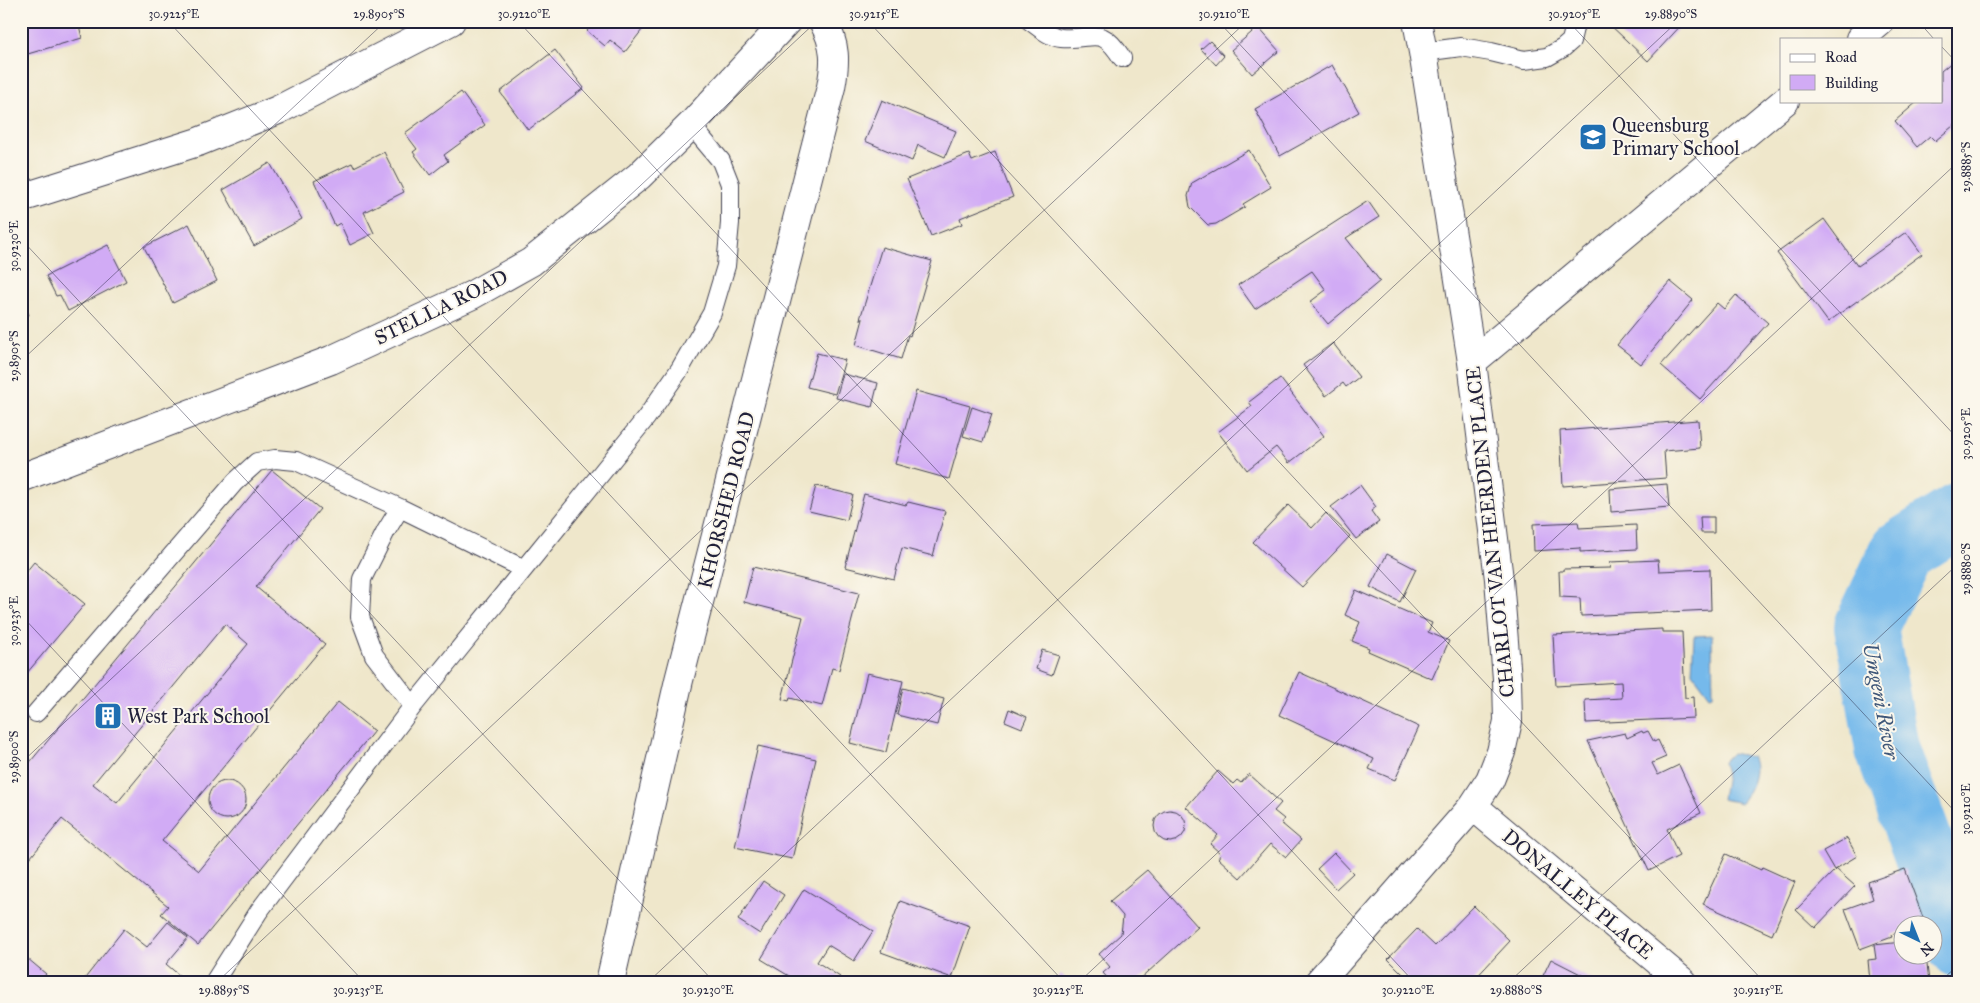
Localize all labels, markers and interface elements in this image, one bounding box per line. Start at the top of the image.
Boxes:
text: 30.9225°E [149,7,200,21]
text: 29.8905°S [353,7,405,21]
text: 30.9220°E [498,7,551,21]
text: 30.9215°E [849,7,899,21]
text: 30.9210°E [1198,7,1250,21]
text: 30.9205°E [1548,7,1600,21]
text: 29.8890°S [1645,7,1697,21]
legend [1780,38,1942,102]
text: Road [1825,48,1857,66]
text: Building [1825,74,1879,92]
place label: Queensburg Primary School [1612,113,1740,160]
school or university icon: Queensburg Primary School [1578,122,1608,152]
text: 29.8885°S [1959,141,1973,192]
text: 30.9230°E [7,220,21,272]
street label: STELLA ROAD [370,264,512,350]
text: 29.8905°S [7,330,21,382]
street label: CHARLOT VAN HEERDEN PLACE [1461,365,1519,699]
text: 30.9205°E [1959,408,1973,460]
street label: KHORSHED ROAD [692,409,760,591]
text: 29.8880°S [1959,543,1973,595]
text: 30.9235°E [7,596,21,646]
water label: Umgeni River [1857,641,1905,763]
building icon: West Park School [93,701,123,731]
place label: West Park School [127,704,270,728]
text: 29.8900°S [7,730,21,783]
text: 30.9210°E [1959,783,1973,835]
street label: DONALLEY PLACE [1498,824,1658,964]
north arrow [1892,916,1942,966]
text: N [1916,939,1937,959]
text: 29.8895°S [199,983,250,997]
text: 30.9235°E [333,983,383,997]
text: 30.9230°E [682,983,734,997]
text: 30.9225°E [1033,983,1084,997]
text: 30.9220°E [1382,983,1435,997]
text: 29.8880°S [1490,983,1542,997]
text: 30.9215°E [1733,983,1783,997]

